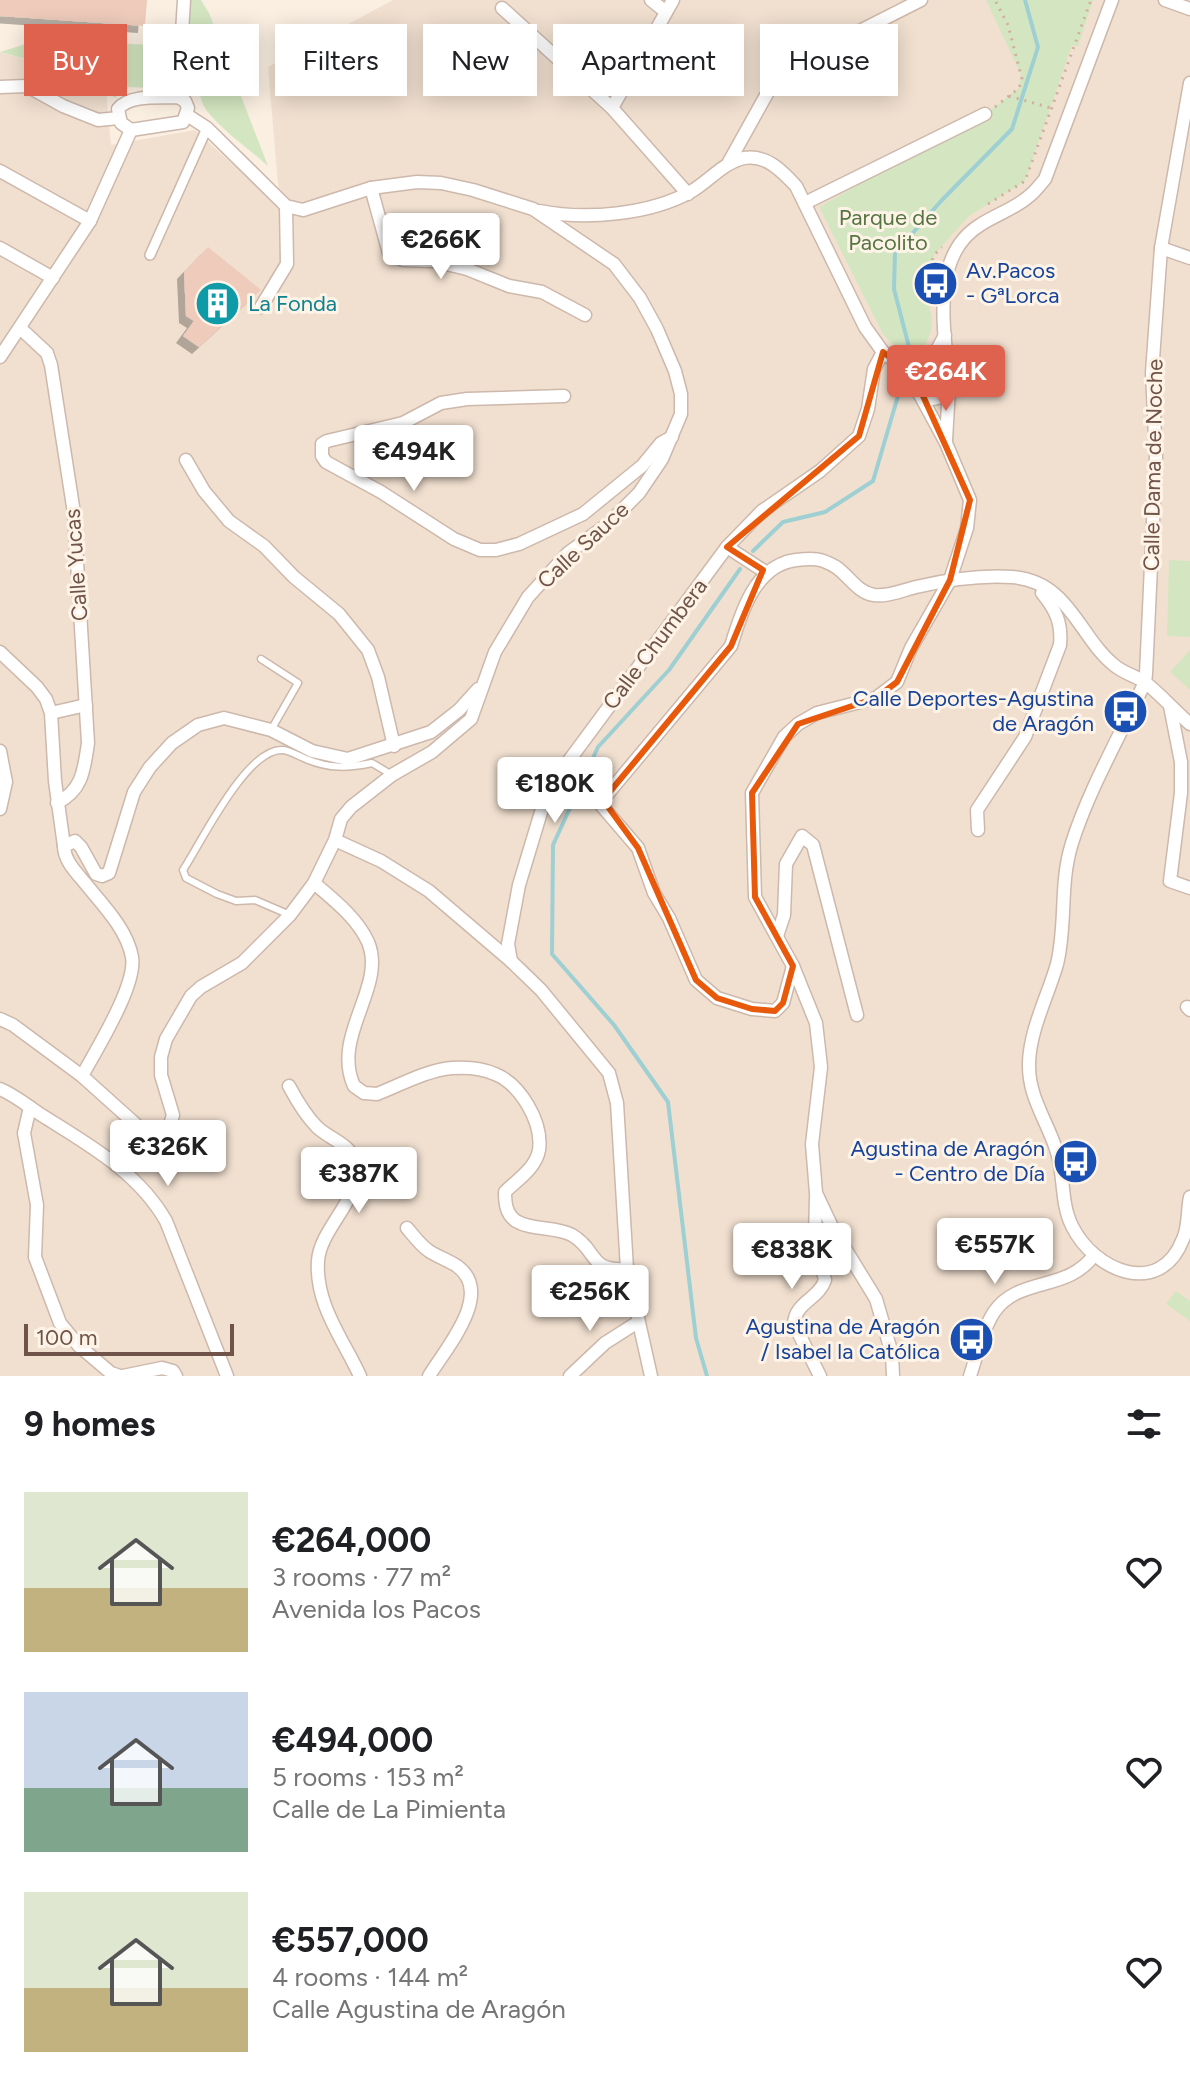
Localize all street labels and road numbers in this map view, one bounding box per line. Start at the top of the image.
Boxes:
street label: Calle Dama de Noche [1138,359,1168,571]
street label: Calle Sauce [532,496,634,594]
street label: Calle Yucas [59,508,93,622]
street label: Calle Chumbera [597,573,713,715]

